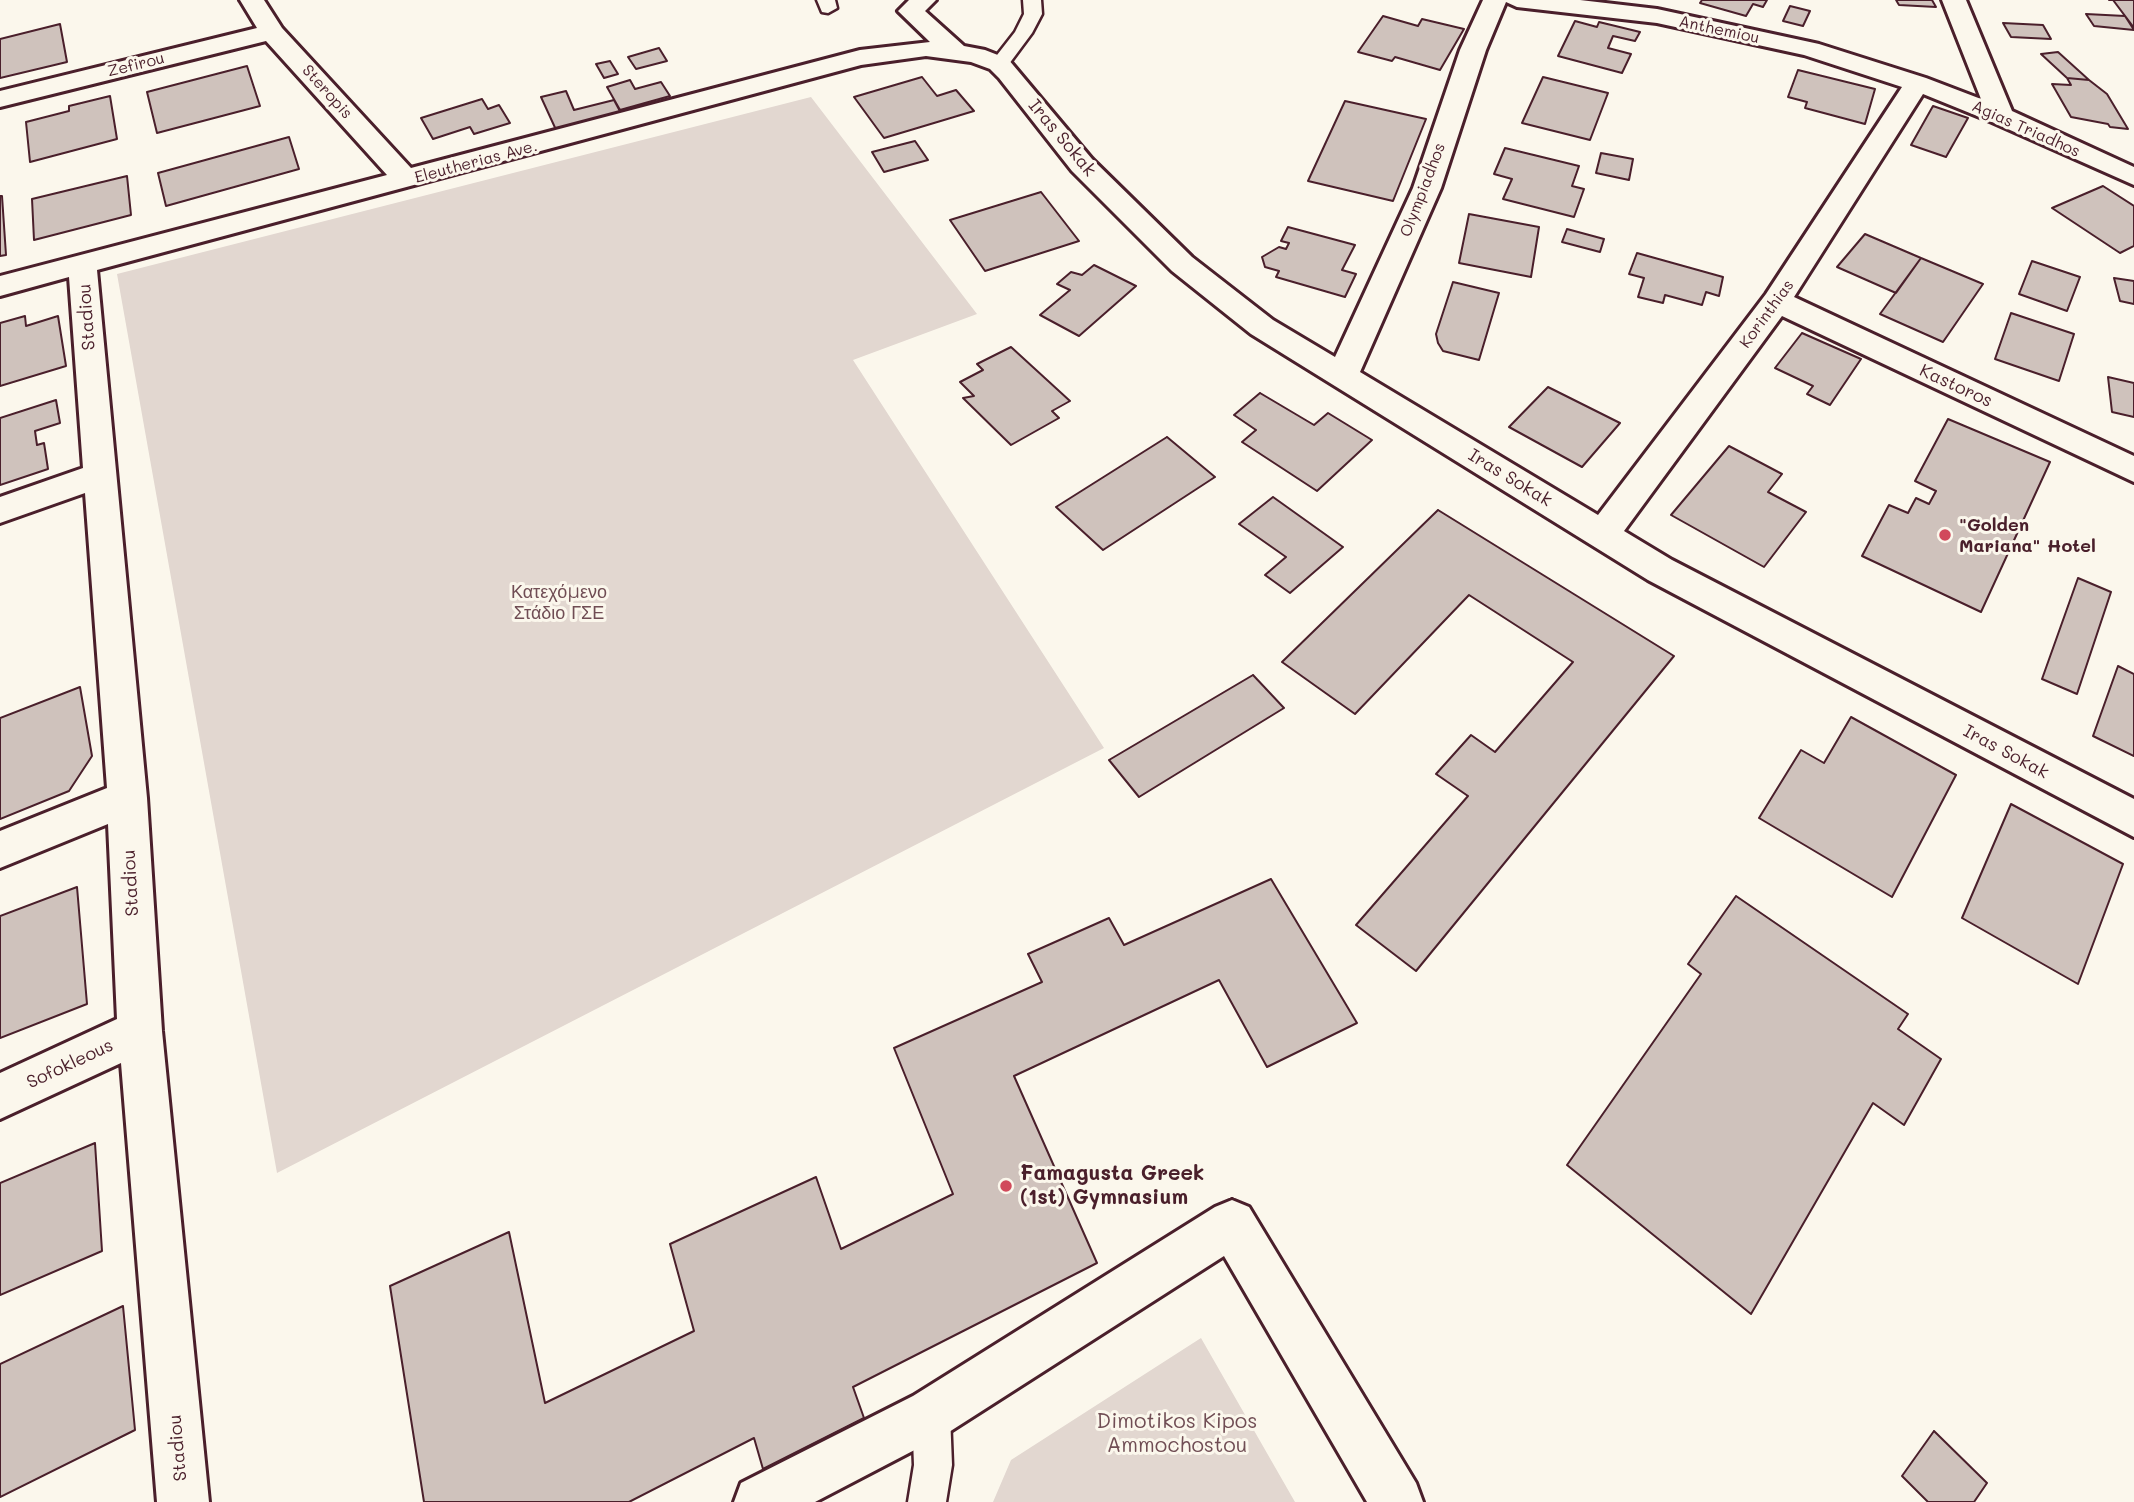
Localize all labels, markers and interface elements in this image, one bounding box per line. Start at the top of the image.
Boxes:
street label: Anthemiou [1677,12,1761,48]
street label: Zefirou [106,49,166,81]
street label: Steropis [298,61,356,123]
street label: Iras Sokak [1024,95,1100,181]
street label: Agias Triadhos [1969,97,2083,161]
street label: Eleutherias Ave. [413,136,539,188]
street label: Olympiadhos [1396,140,1450,240]
street label: Korinthias [1736,276,1798,352]
street label: Stadiou [74,283,100,351]
street label: Kastoros [1916,360,1996,412]
street label: Iras Sokak [1464,445,1556,511]
place label: "Golden Mariana" Hotel [1959,514,2096,556]
marker: "Golden Mariana" Hotel [1937,527,1953,543]
park label: Κατεχόμενο Στάδιο ΓΣΕ [511,581,607,624]
street label: Iras Sokak [1960,720,2052,784]
street label: Stadiou [118,849,144,917]
street label: Sofokleous [23,1035,117,1093]
place label: Famagusta Greek (1st) Gymnasium [1020,1161,1204,1211]
marker: Famagusta Greek (1st) Gymnasium [998,1178,1014,1194]
park label: Dimotikos Kipos Ammochostou [1096,1409,1258,1459]
street label: Stadiou [164,1414,192,1482]

